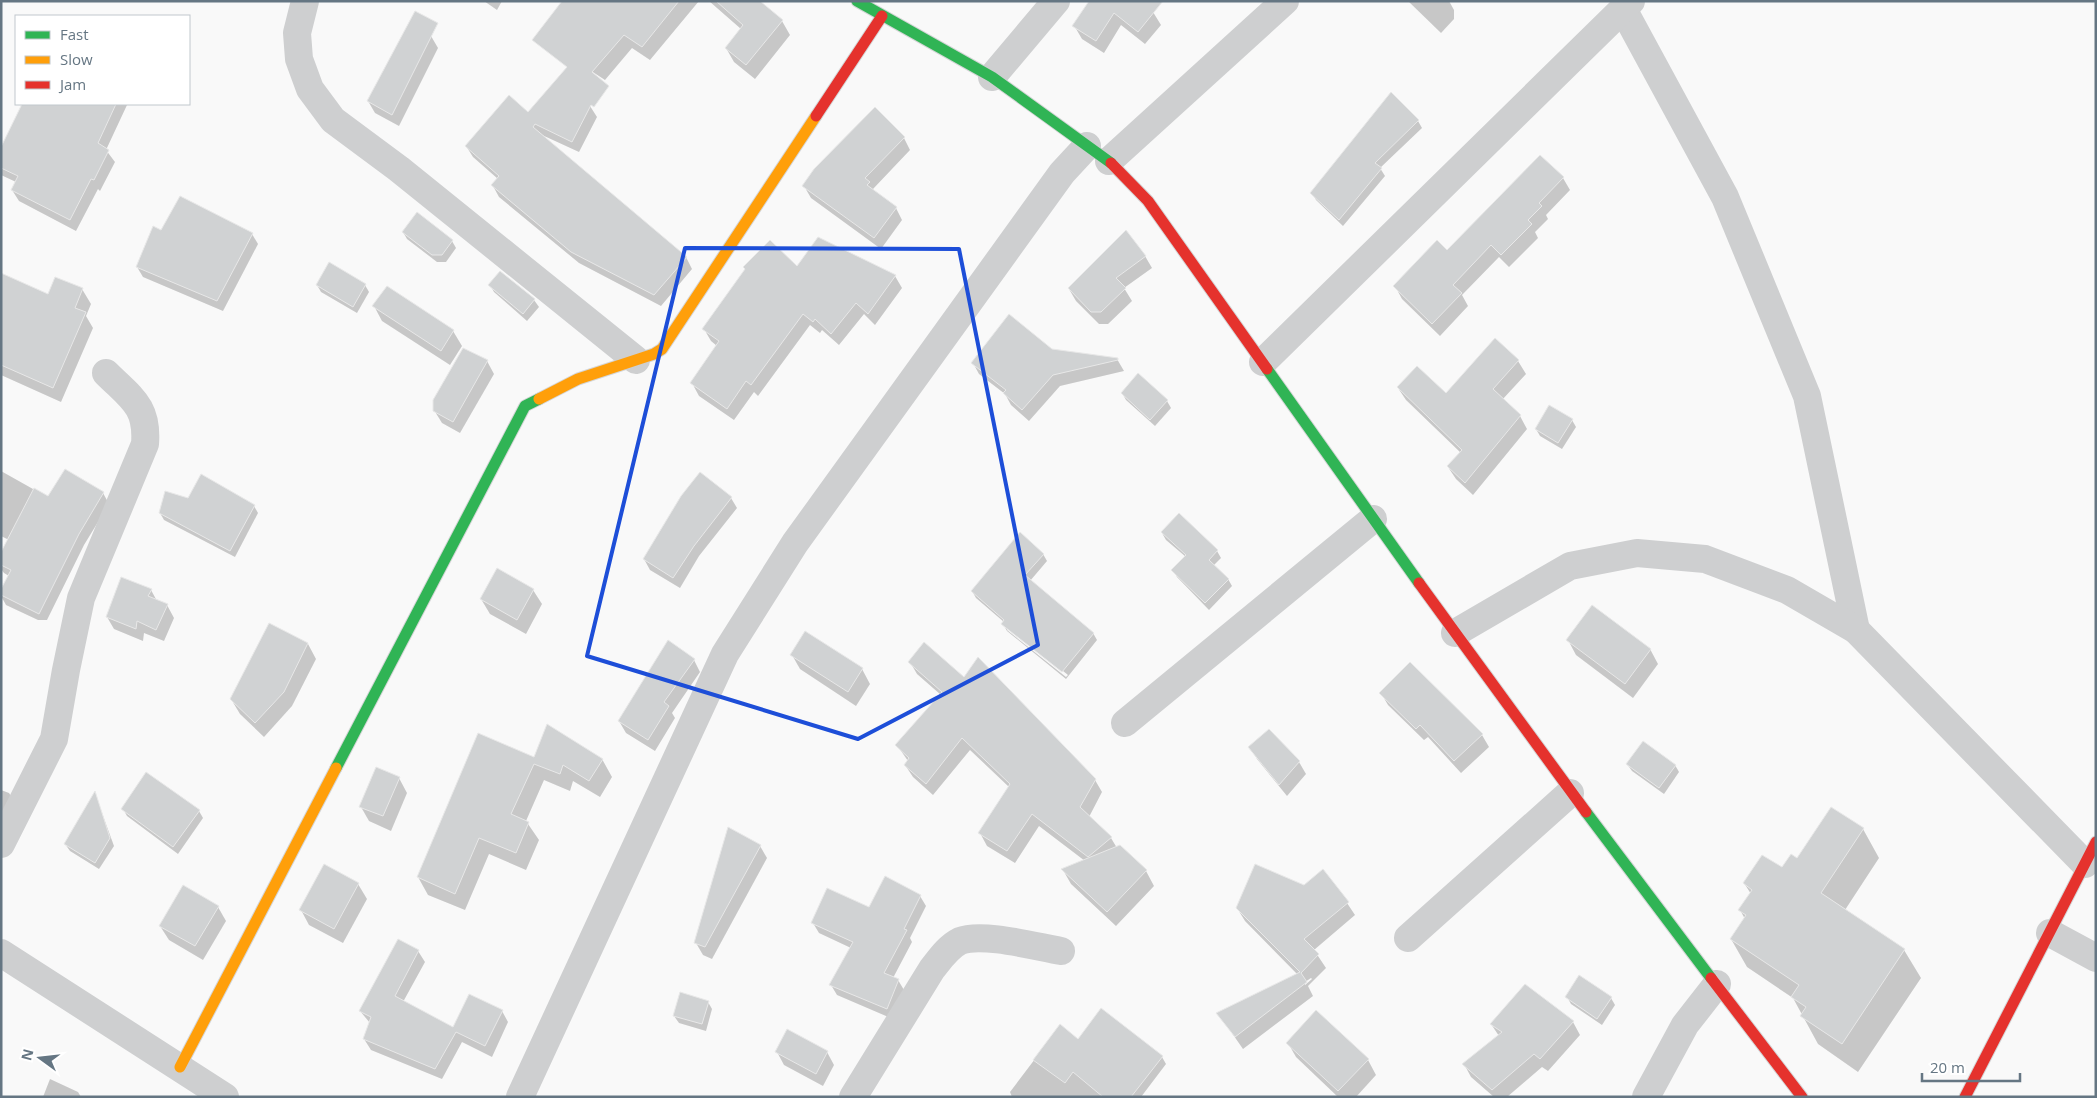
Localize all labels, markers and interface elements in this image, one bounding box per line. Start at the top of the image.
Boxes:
legend [15,15,190,105]
text: Fast [60,24,89,44]
text: Slow [60,49,93,69]
text: Jam [58,74,86,94]
north arrow [15,1033,65,1083]
text: N [16,1047,38,1062]
scale bar [1922,1050,2020,1082]
text: 20 m [1930,1057,1965,1077]

